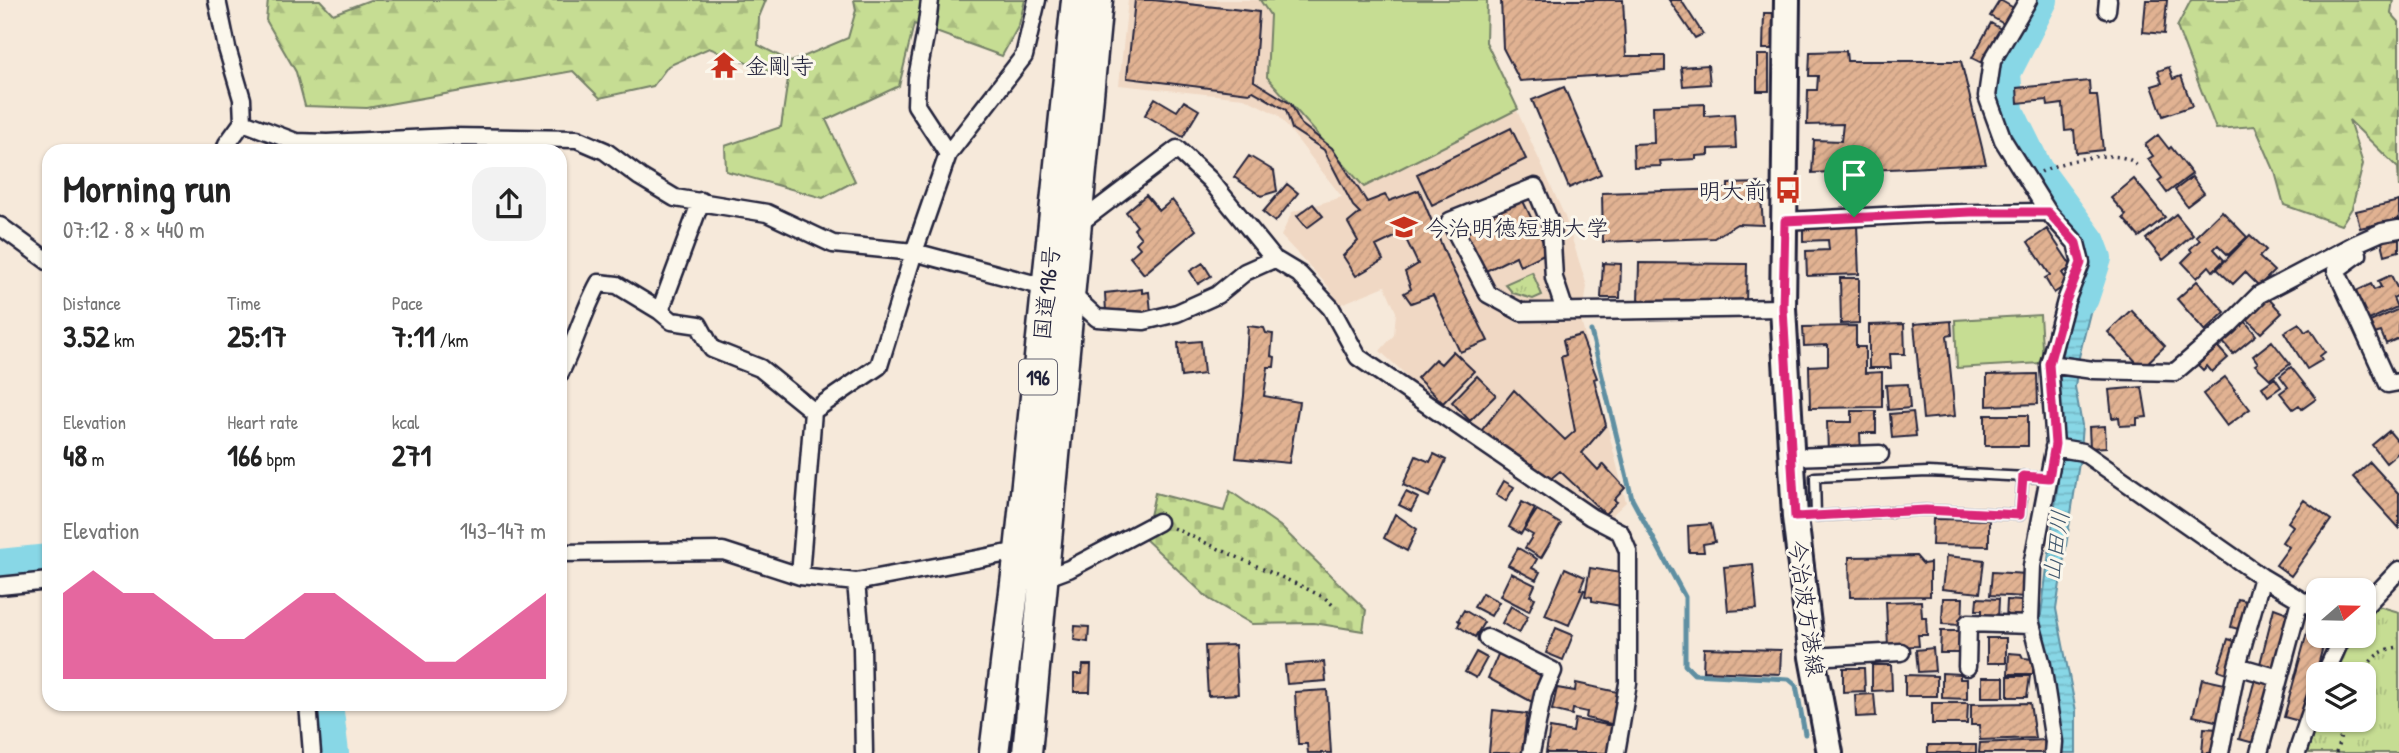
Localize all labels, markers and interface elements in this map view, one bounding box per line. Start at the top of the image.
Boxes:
temple icon: 金剛寺 [709,50,739,80]
place label: 金剛寺 [745,50,814,81]
pin [1824,145,1884,217]
icon: arrive [1835,156,1873,194]
text: Morning run [63,162,231,214]
button: share [472,167,546,241]
place label: 明大前 [1698,175,1767,206]
bus stop icon: 明大前 [1773,175,1803,205]
school or university icon: 今治明徳短期大学 [1389,212,1419,242]
place label: 今治明徳短期大学 [1425,212,1609,243]
text: 07:12 · 8 × 440 m [63,214,205,245]
street label: 国道196号 [1026,244,1066,342]
text: Distance [63,290,121,316]
text: Time [227,290,261,316]
text: Pace [392,290,423,316]
text: 3.52 [63,316,110,356]
text: 25:17 [227,316,287,356]
text: 7:11 [392,316,435,356]
text: km [110,327,135,353]
text: /km [435,327,468,353]
road number: 196 [1019,360,1057,394]
text: Elevation [63,409,126,435]
text: Heart rate [227,409,298,435]
text: kcal [392,409,419,435]
text: 48 [63,435,87,475]
text: 166 [227,435,262,475]
text: 271 [392,435,431,475]
text: m [87,446,105,472]
text: bpm [262,446,295,472]
water label: 山田川 [2034,508,2076,584]
text: Elevation [63,515,139,546]
text: 143–147 m [460,515,546,546]
street label: 今治波方港線 [1782,538,1832,678]
north arrow [2306,578,2376,648]
map controls [2306,578,2376,732]
button: layers [2306,662,2376,732]

